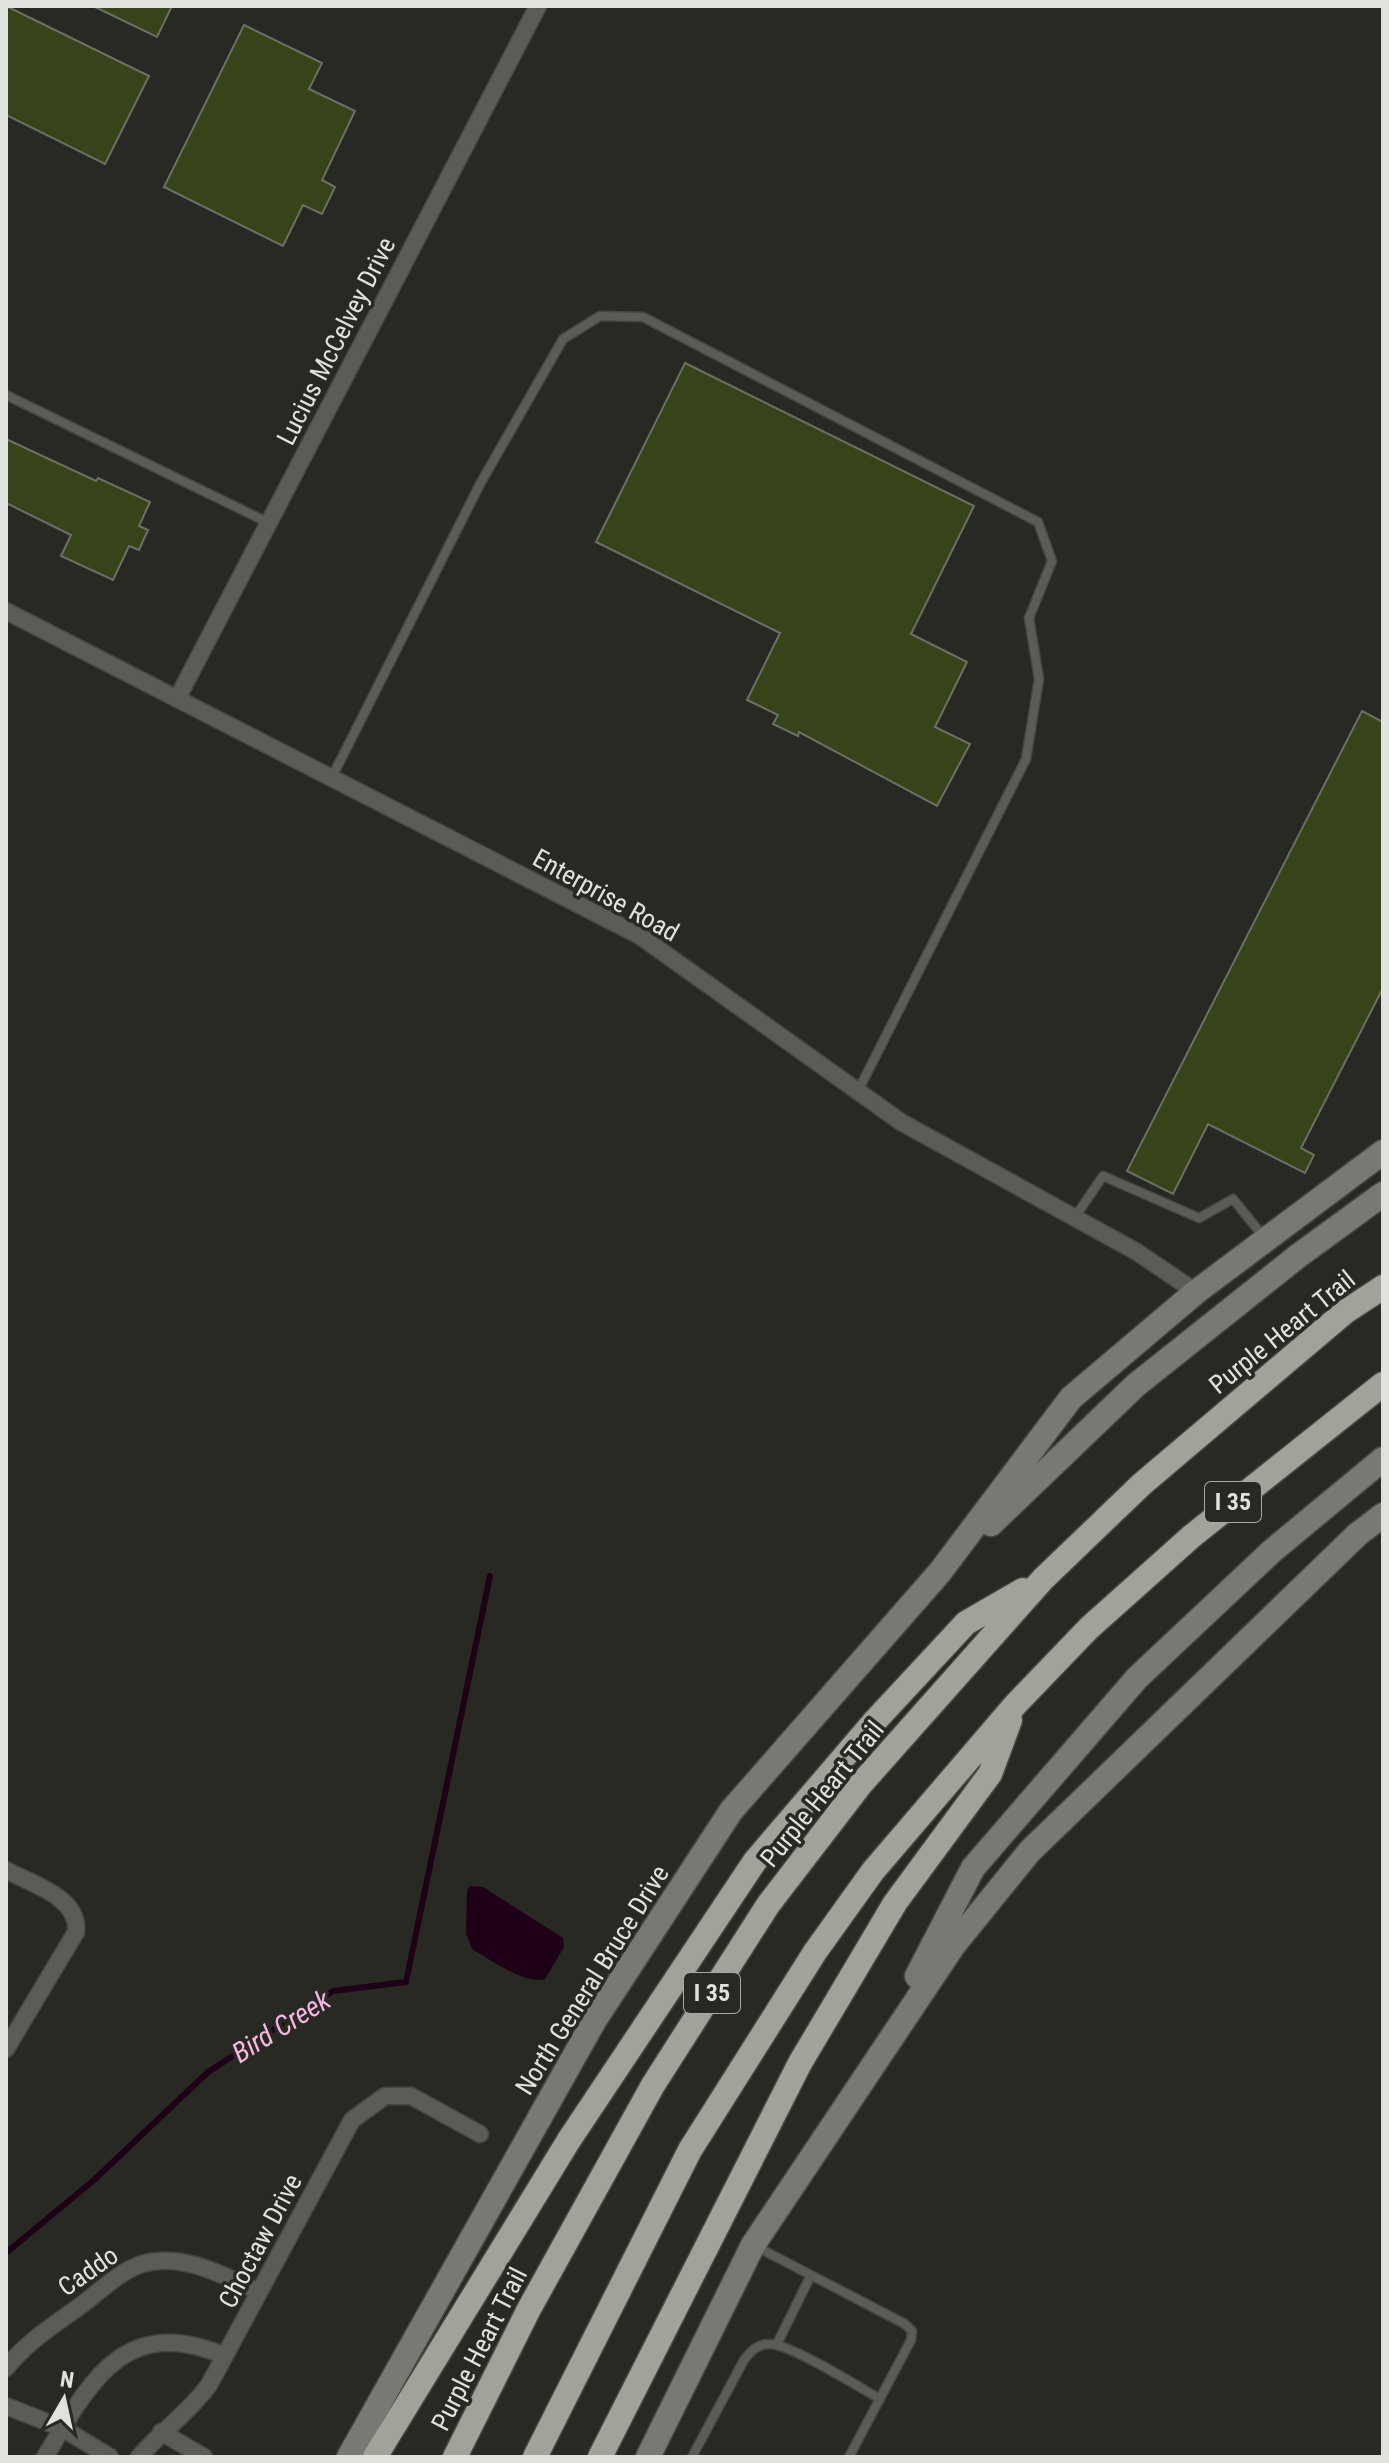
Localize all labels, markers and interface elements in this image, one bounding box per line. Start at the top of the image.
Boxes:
street label: Lucius McCelvey Drive [271,232,401,450]
street label: Enterprise Road [528,843,684,947]
street label: Purple Heart Trail [1203,1264,1361,1400]
road number: I 35 [1205,1482,1261,1522]
street label: Purple Heart Trail [754,1715,890,1873]
street label: North General Bruce Drive [509,1860,675,2100]
road number: I 35 [684,1973,740,2013]
water label: Bird Creek [226,1983,337,2070]
street label: Choctaw Drive [212,2169,308,2313]
street label: Caddo [52,2240,124,2302]
street label: Purple Heart Trail [425,2263,533,2435]
north arrow [24,2359,104,2439]
text: N [58,2366,76,2393]

